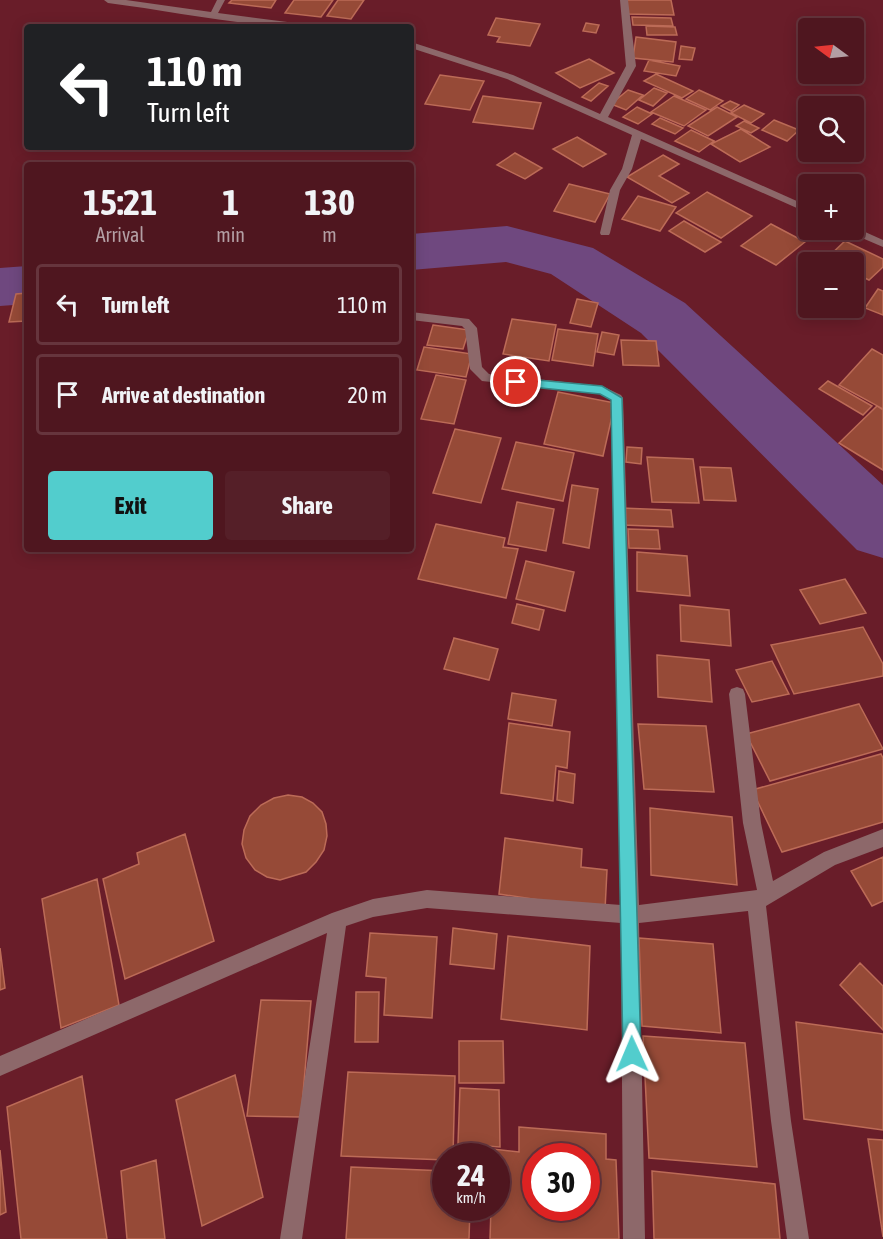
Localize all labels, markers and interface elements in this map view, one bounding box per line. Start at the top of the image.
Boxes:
north arrow [798,18,864,84]
map controls [798,18,864,318]
text: 110 m [147,47,242,95]
icon: left [48,48,126,126]
button: search [798,96,864,162]
text: Turn left [147,97,230,128]
button: + [798,174,864,240]
text: 15:21 [83,181,157,223]
text: 1 [222,181,239,223]
text: 130 [304,181,355,223]
text: Arrival [96,223,145,246]
text: min [216,223,245,246]
text: m [322,223,337,246]
button: − [798,252,864,318]
icon: left [51,288,84,321]
text: Turn left [102,292,169,318]
text: 110 m [337,292,387,318]
pin [490,356,541,407]
icon: arrive [499,365,532,398]
icon: arrive [51,378,84,411]
text: Arrive at destination [102,382,265,408]
text: 20 m [347,382,387,408]
button: Exit [48,471,213,540]
button: Share [225,471,390,540]
position arrow [600,1022,664,1086]
speed limit sign: 30 [522,1143,600,1221]
text: 24 [457,1158,485,1192]
text: km/h [456,1189,486,1206]

